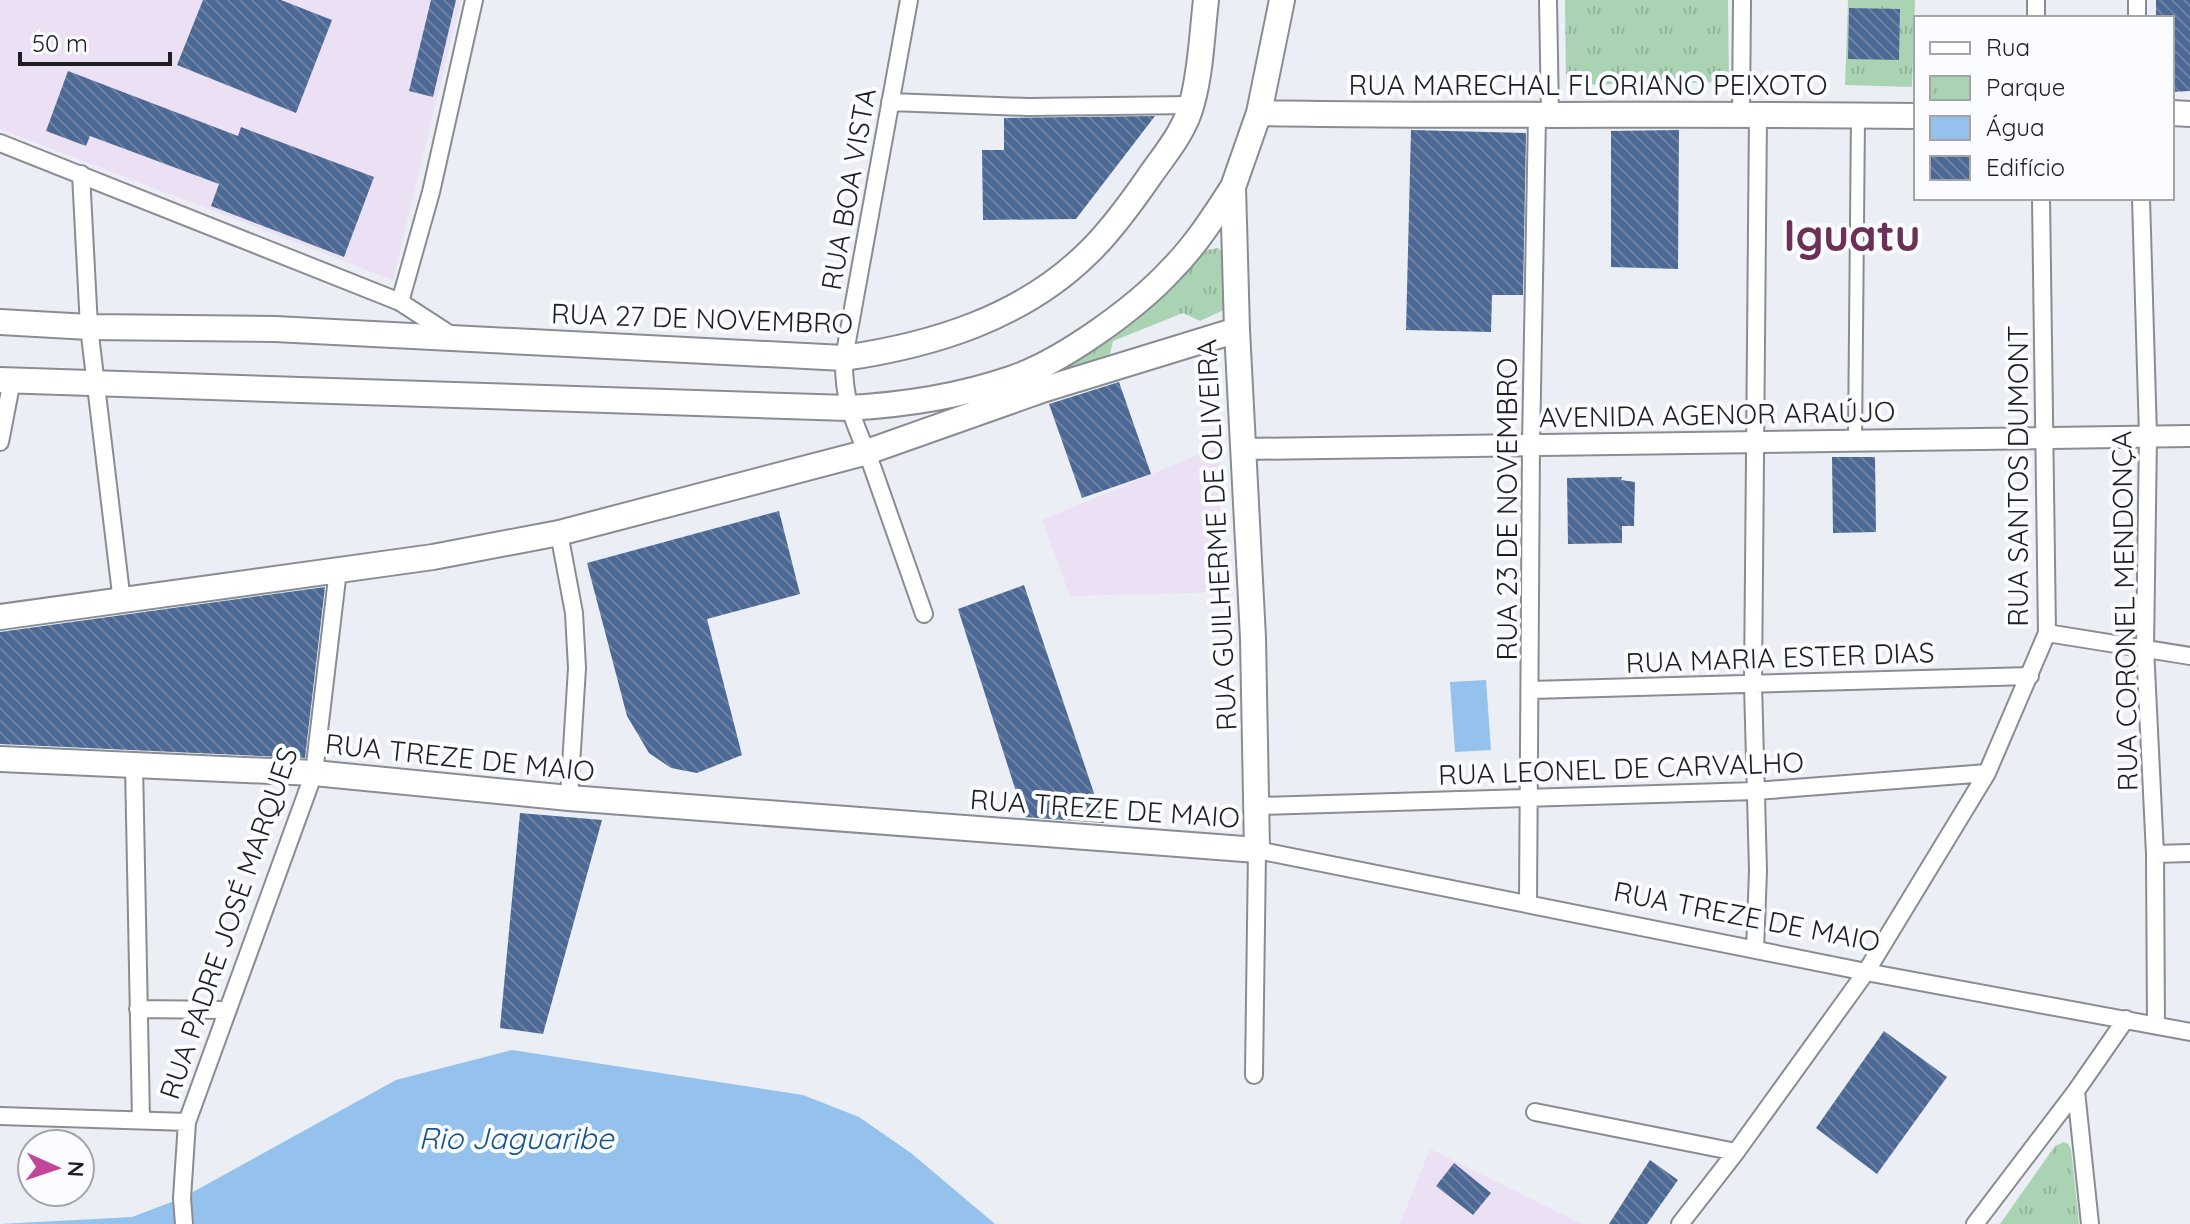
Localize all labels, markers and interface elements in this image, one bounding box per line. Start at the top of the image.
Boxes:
scale bar [20,16,170,66]
legend [1914,16,2174,200]
text: 50 m [32,28,88,58]
text: Rua [1986,32,2030,62]
street label: RUA MARECHAL FLORIANO PEIXOTO [1349,67,1827,102]
text: Parque [1986,72,2065,102]
street label: RUA BOA VISTA [813,85,883,293]
text: Água [1986,112,2045,142]
text: Edifício [1986,152,2065,182]
district label: Iguatu [1783,207,1921,262]
street label: RUA 27 DE NOVEMBRO [550,295,854,341]
street label: RUA SANTOS DUMONT [2000,325,2035,627]
street label: RUA GUILHERME DE OLIVEIRA [1188,338,1244,732]
street label: RUA 23 DE NOVEMBRO [1489,358,1524,660]
street label: AVENIDA AGENOR ARAÚJO [1538,393,1896,435]
street label: RUA CORONEL MENDONÇA [2103,431,2145,791]
street label: RUA MARIA ESTER DIAS [1625,634,1935,680]
street label: RUA TREZE DE MAIO [324,725,596,789]
street label: RUA PADRE JOSÉ MARQUES [151,742,305,1104]
street label: RUA LEONEL DE CARVALHO [1438,744,1804,792]
street label: RUA TREZE DE MAIO [969,781,1241,835]
street label: RUA TREZE DE MAIO [1611,873,1883,959]
water label: Rio Jaguaribe [419,1119,615,1157]
north arrow [16,1128,96,1208]
text: N [62,1160,90,1178]

